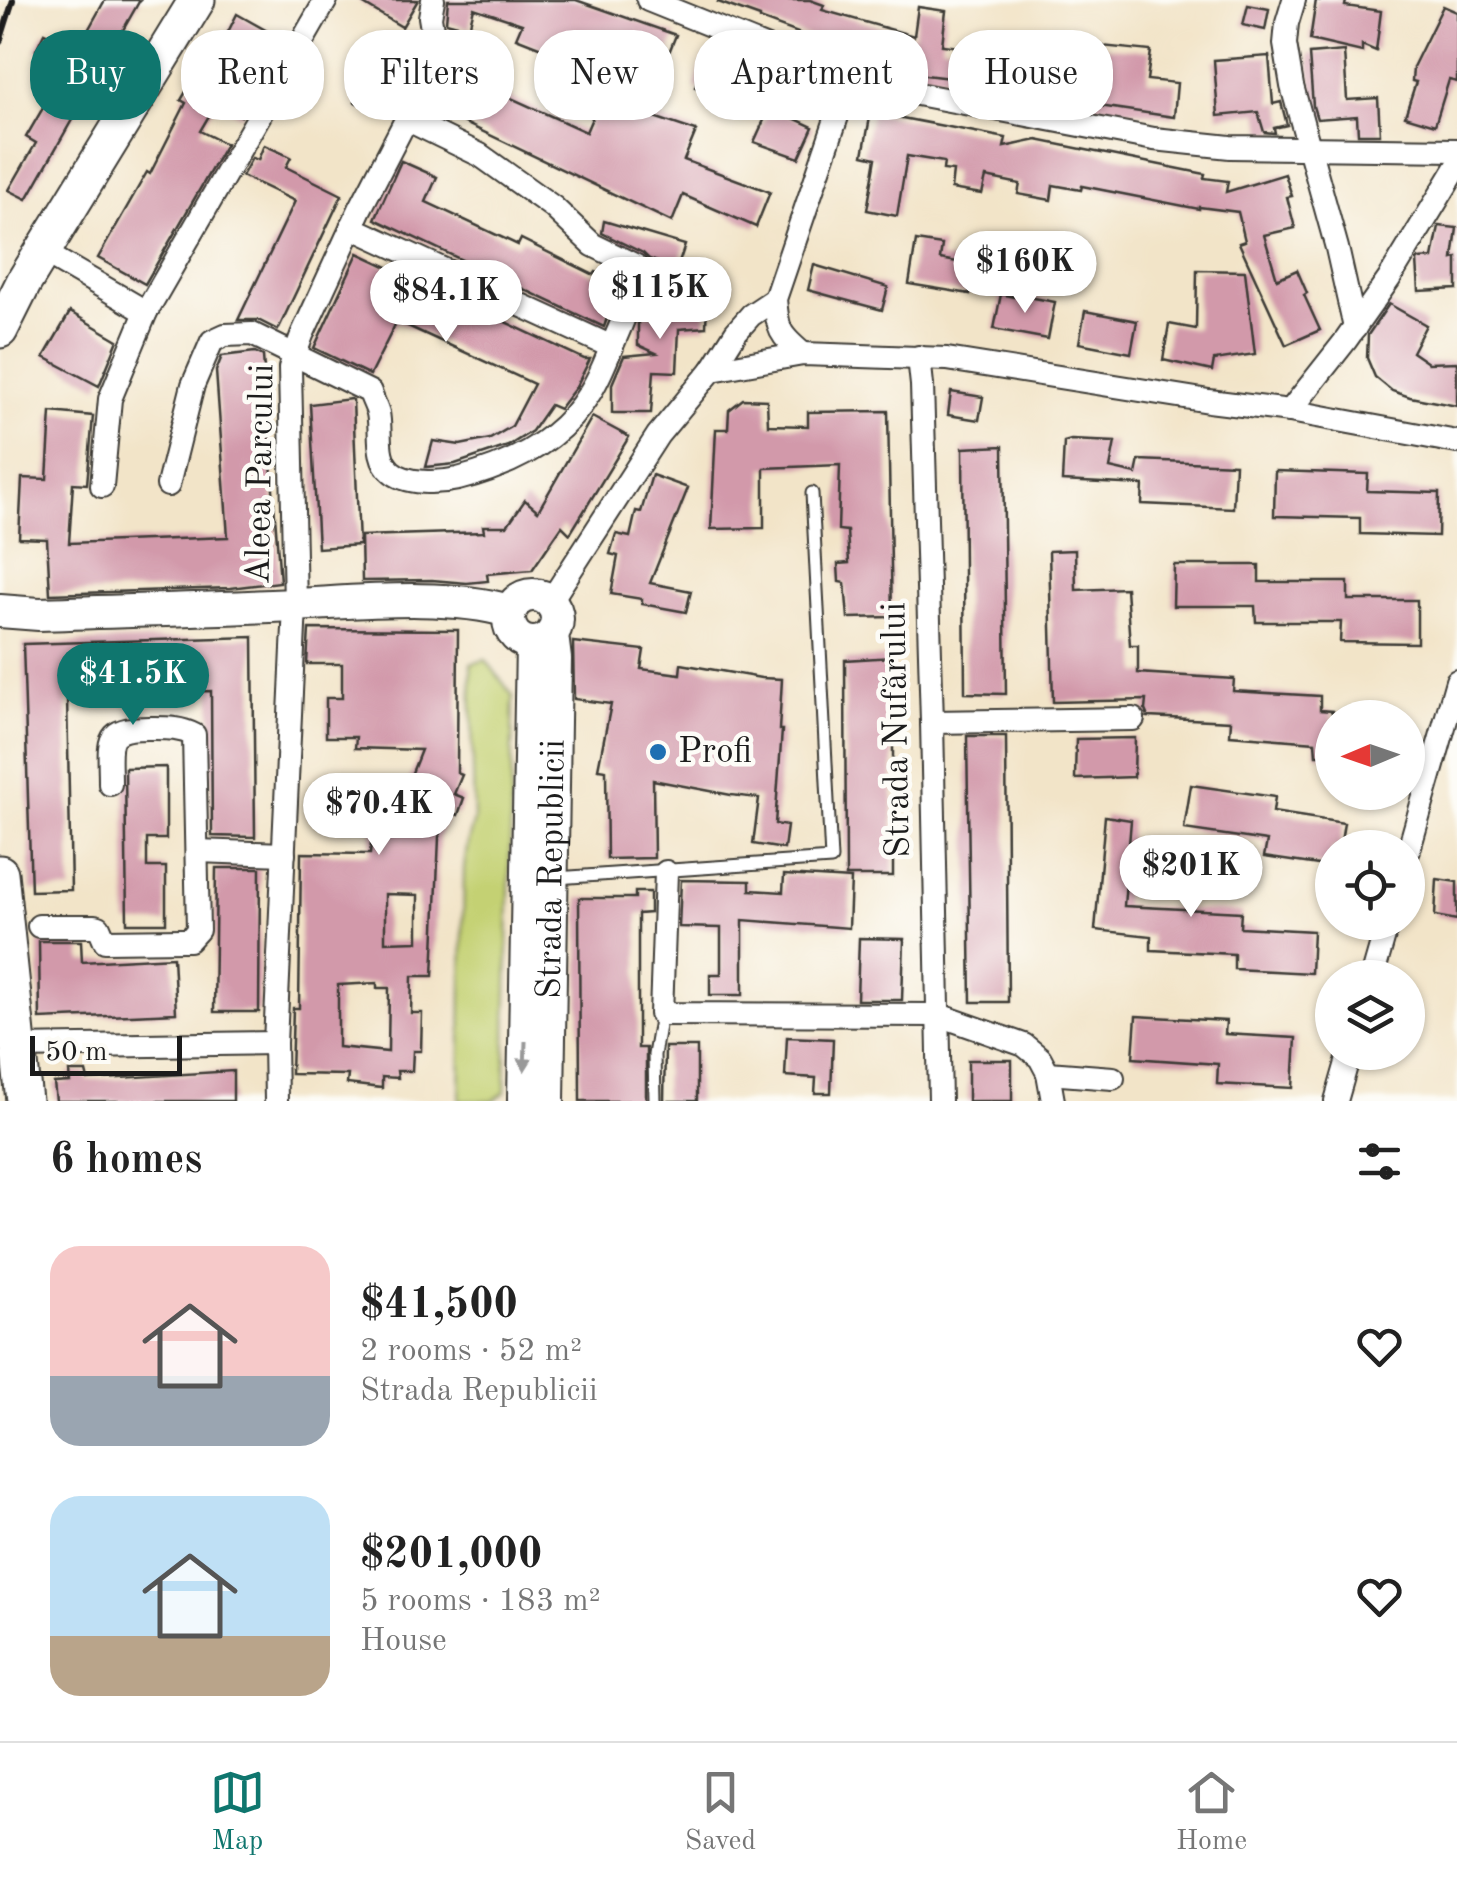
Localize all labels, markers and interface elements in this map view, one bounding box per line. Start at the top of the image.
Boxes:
chip: Buy [30,30,161,120]
chip: Rent [181,30,324,120]
chip: Filters [344,30,514,120]
chip: New [534,30,674,120]
chip: Apartment [694,30,928,120]
chip: House [948,30,1113,120]
pin: $160K [955,231,1095,316]
text: $160K [976,247,1074,279]
pin: $115K [590,257,730,342]
pin: $84.1K [365,260,527,345]
text: $115K [611,273,709,305]
text: $84.1K [392,276,500,308]
street label: Aleea Parcului [242,363,280,585]
street label: Strada Nufărului [877,602,917,858]
pin: $41.5K [52,643,214,728]
text: $41.5K [79,659,187,691]
north arrow [1315,700,1425,810]
map controls [1315,700,1425,1070]
place label: Profi [678,735,752,770]
street label: Strada Republicii [532,739,571,999]
marker: Profi [647,741,669,763]
pin: $70.4K [298,773,460,858]
text: $70.4K [325,789,433,821]
button: locate [1315,830,1425,940]
pin: $201K [1121,835,1261,920]
text: $201K [1142,851,1240,883]
button: layers [1315,960,1425,1070]
scale bar [30,1031,182,1076]
text: 50 m [45,1039,108,1067]
one-way arrow [516,1041,532,1073]
icon: filters [1352,1134,1407,1189]
text: 6 homes [50,1140,202,1182]
text: $41,500 [360,1285,518,1327]
icon: home [130,1286,250,1406]
icon: heart [1352,1319,1407,1374]
text: 2 rooms · 52 m² [360,1336,582,1368]
text: Strada Republicii [360,1376,598,1408]
text: $201,000 [360,1535,542,1577]
icon: home [130,1536,250,1656]
icon: heart [1352,1569,1407,1624]
text: 5 rooms · 183 m² [360,1586,601,1618]
text: House [360,1626,447,1658]
tab: Map [210,1765,265,1860]
tab: Saved [685,1765,756,1860]
tab: Home [1176,1765,1247,1860]

